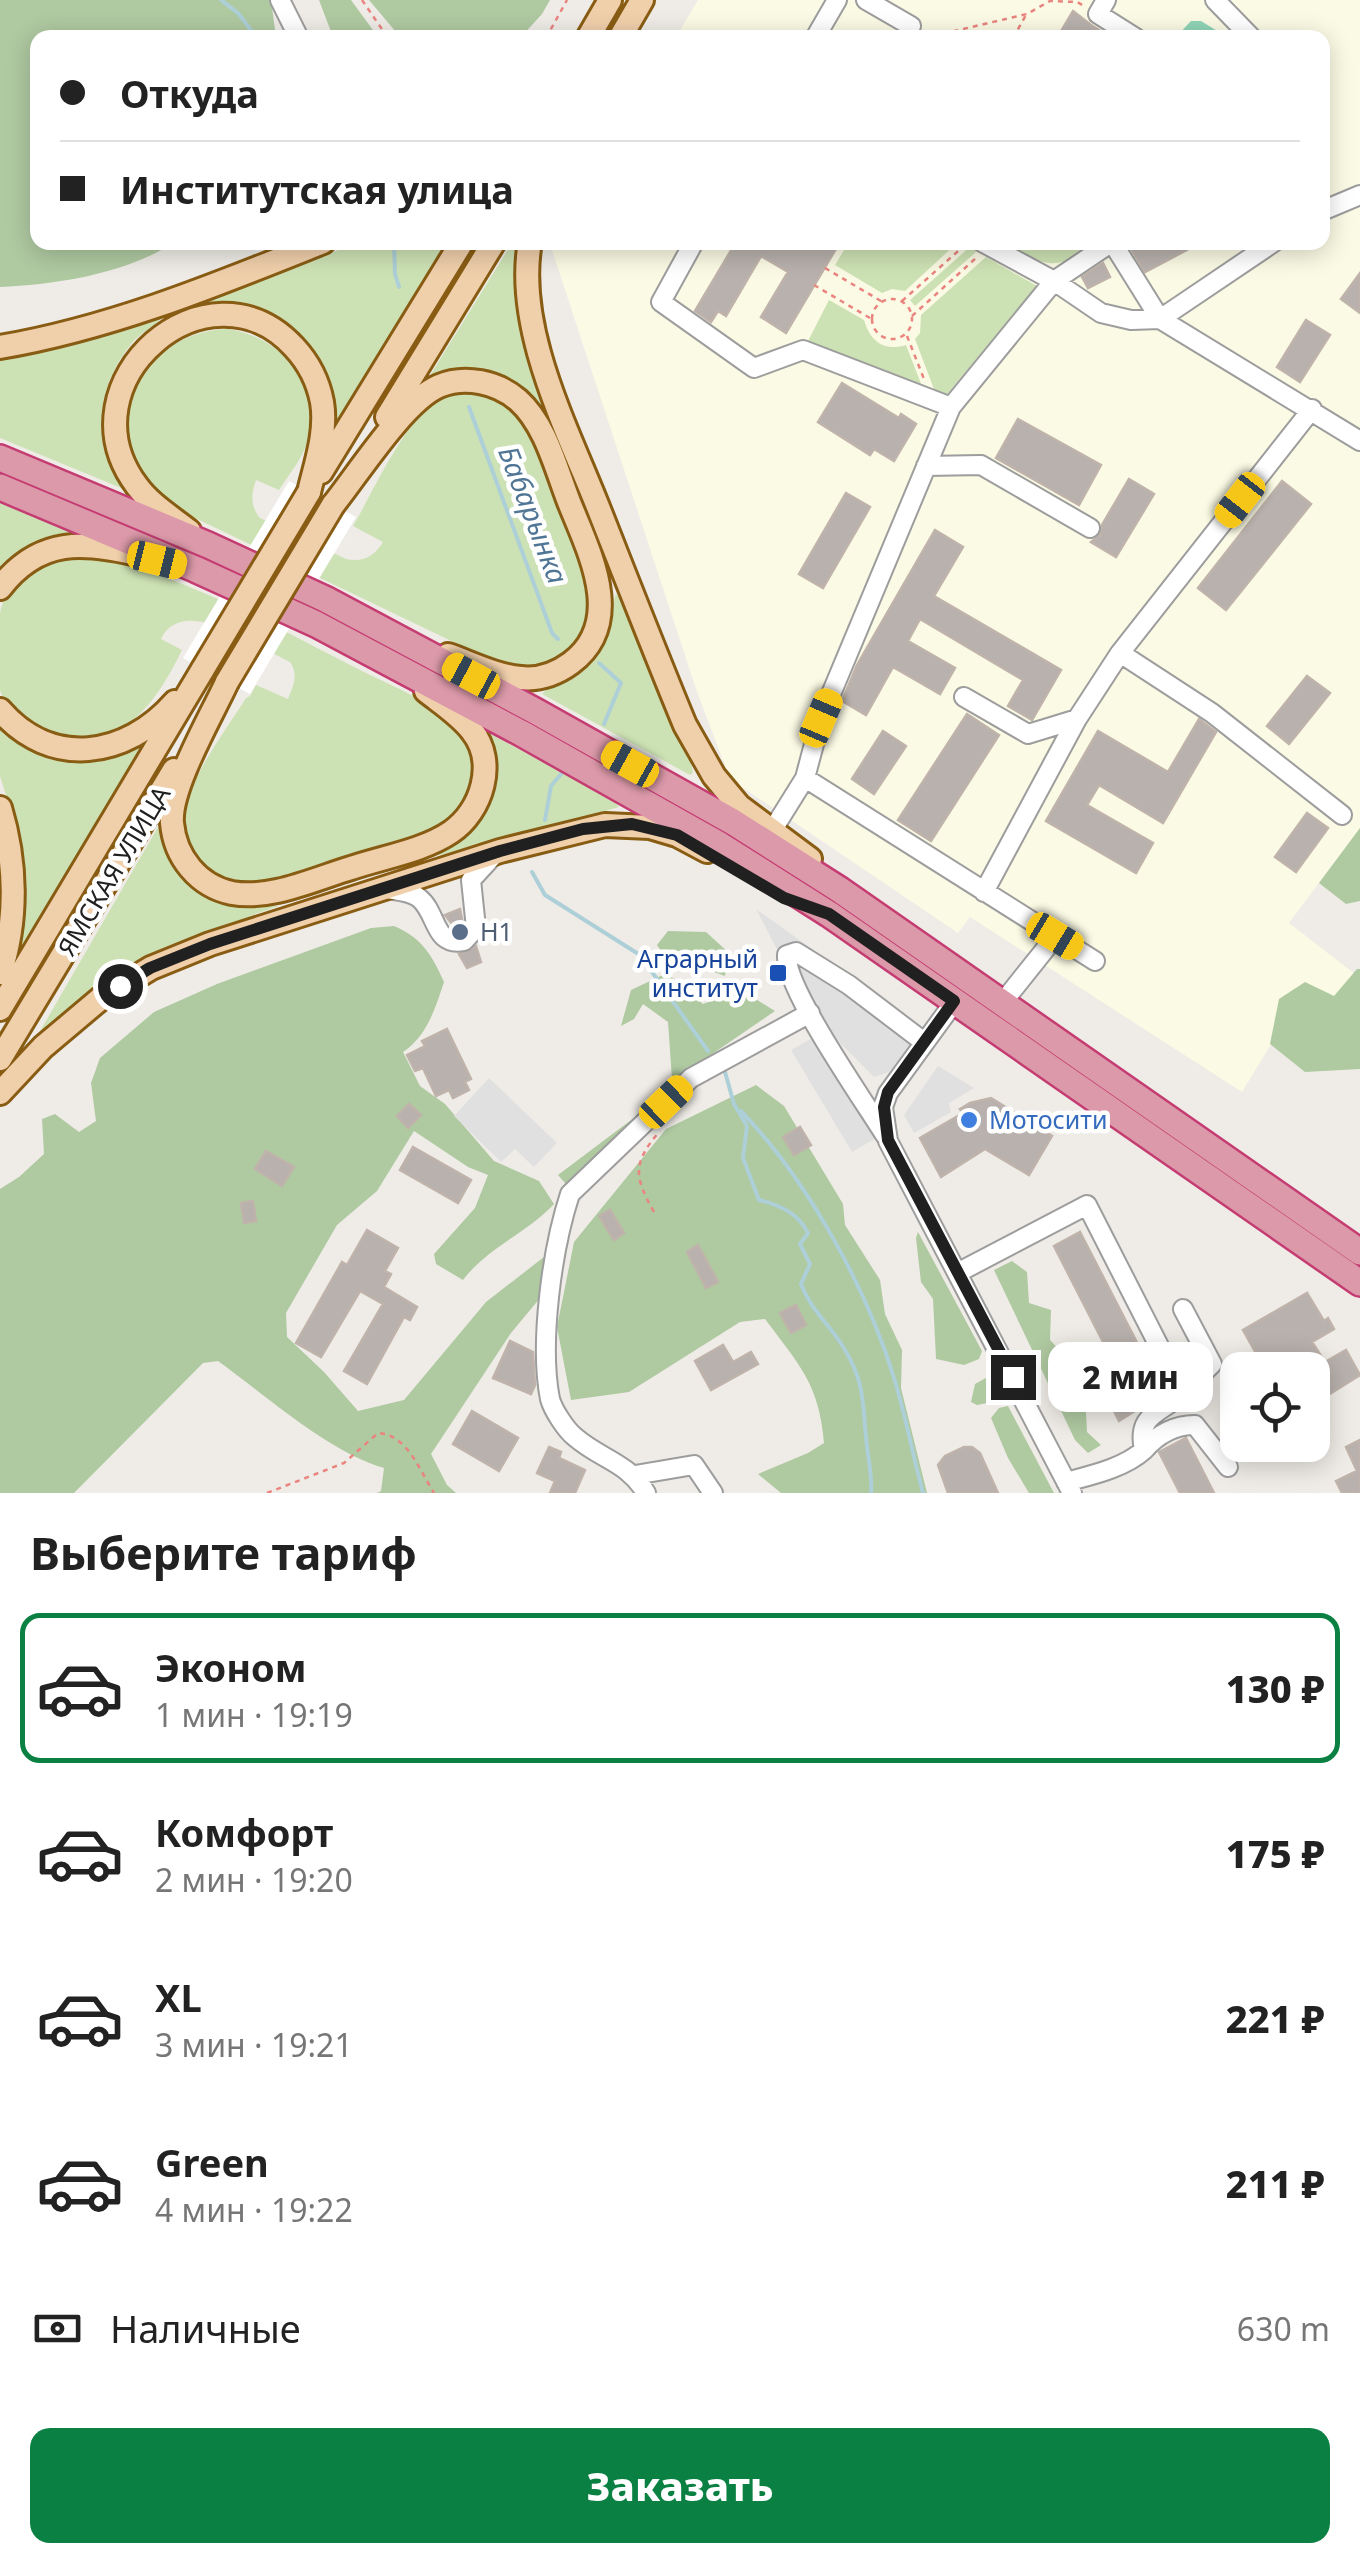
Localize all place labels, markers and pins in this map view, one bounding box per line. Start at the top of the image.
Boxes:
place label: Н1 [480,914,513,948]
marker: Н1 [449,921,471,943]
place label: Аграрный институт [637,941,758,1004]
marker: Аграрный институт [767,962,789,984]
place label: Мотосити [989,1102,1108,1136]
marker: Мотосити [958,1109,980,1131]

